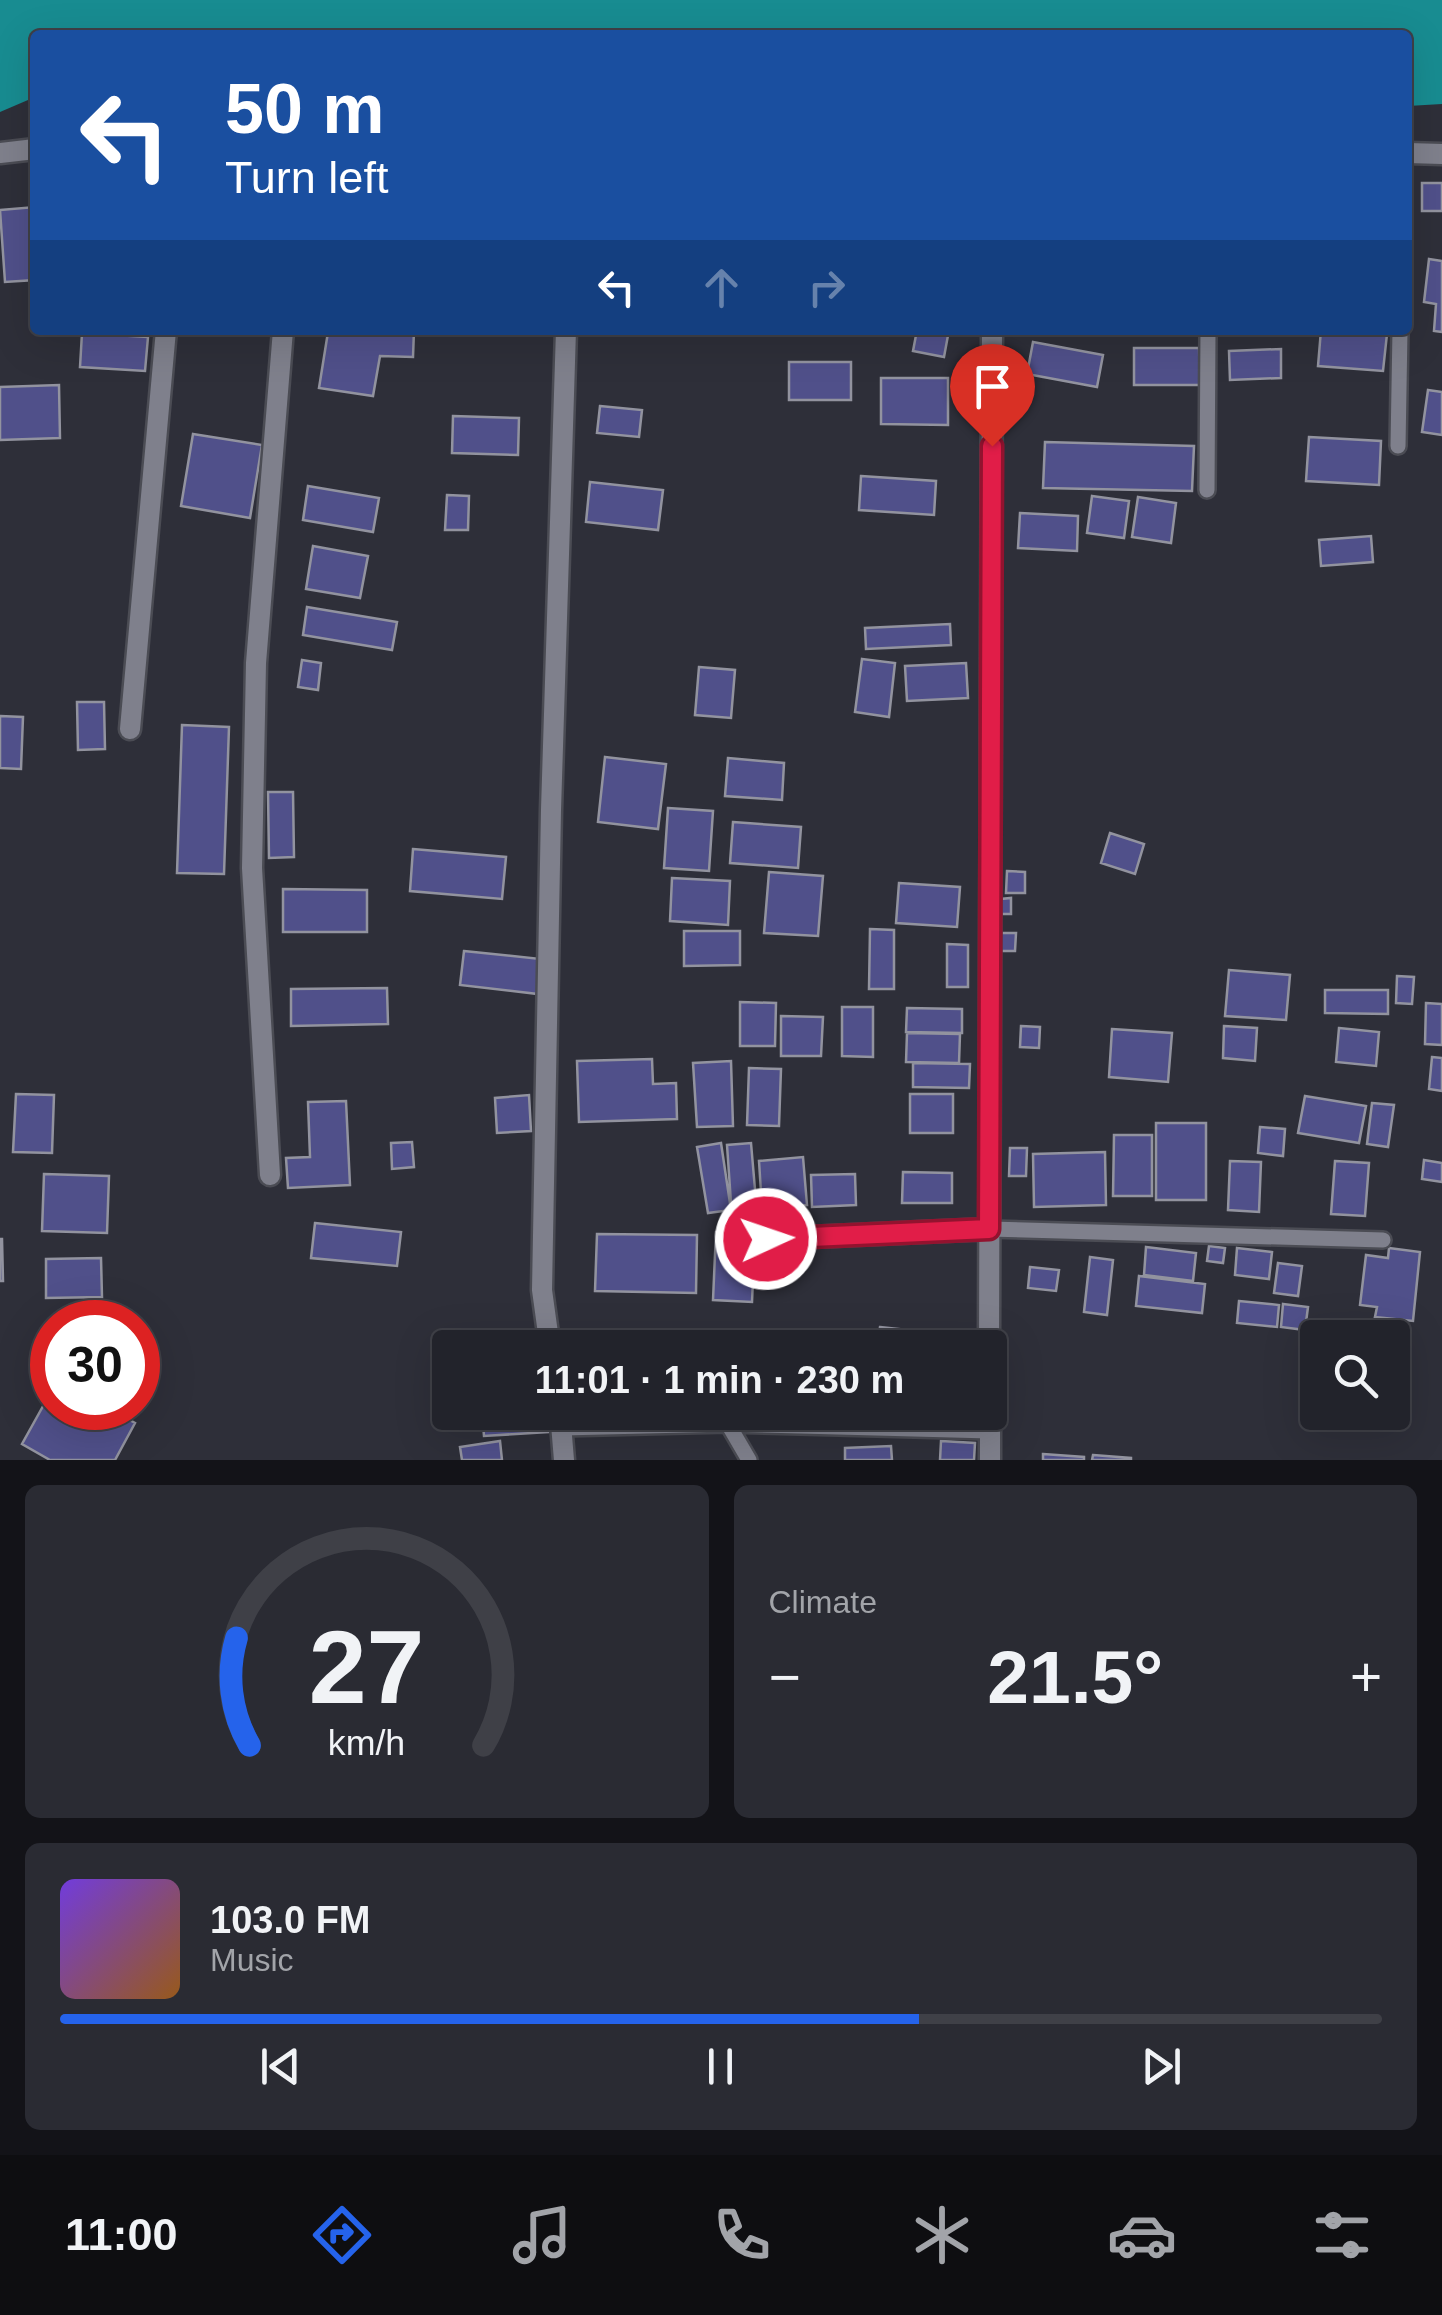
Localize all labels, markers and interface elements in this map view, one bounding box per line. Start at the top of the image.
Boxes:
icon: left [60,70,190,200]
text: 50 m [225,70,385,148]
text: Turn left [225,152,388,203]
icon: left [589,260,644,315]
icon: ahead [694,260,749,315]
icon: right [799,260,854,315]
pin [950,344,1035,447]
icon: arrive [965,359,1020,414]
position arrow [714,1187,818,1291]
speed limit sign: 30 [30,1300,160,1430]
map controls [1300,1320,1410,1430]
button: search [1300,1320,1410,1430]
text: 11:01 · 1 min · 230 m [535,1359,904,1401]
text: Climate [769,1584,877,1620]
text: 27 [309,1609,425,1725]
text: 21.5° [987,1635,1163,1719]
text: − [769,1646,801,1708]
text: + [1350,1646,1382,1708]
text: km/h [328,1723,405,1763]
text: 103.0 FM [210,1899,371,1941]
text: Music [210,1942,294,1978]
icon: previous [253,2039,308,2094]
icon: pause [693,2039,748,2094]
icon: next [1134,2039,1189,2094]
icon: directions [307,2200,377,2270]
icon: music [507,2200,577,2270]
icon: phone [707,2200,777,2270]
icon: climate [907,2200,977,2270]
icon: car [1107,2200,1177,2270]
icon: filters [1307,2200,1377,2270]
text: 11:00 [65,2209,178,2260]

